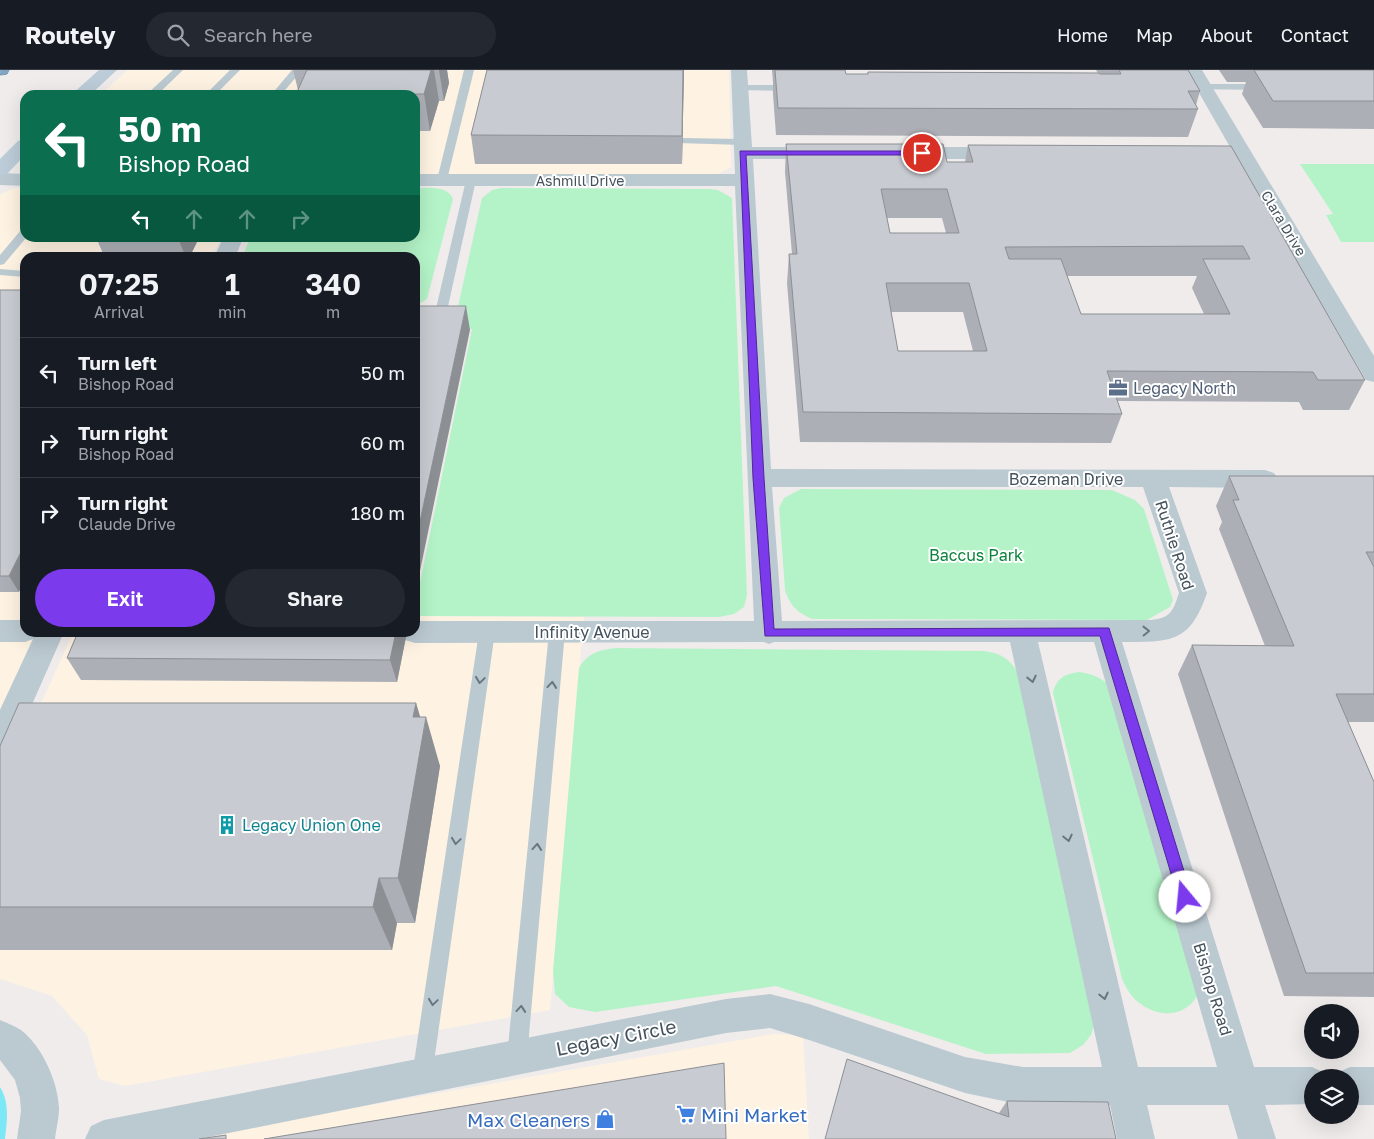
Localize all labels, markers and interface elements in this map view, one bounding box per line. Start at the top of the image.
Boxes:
search box [146,12,496,57]
text: Routely [25,20,116,49]
icon: search [164,21,192,49]
text: Search here [204,23,313,46]
text: Home [1057,24,1108,46]
text: Map [1136,24,1173,46]
text: About [1201,24,1253,46]
text: Contact [1281,24,1349,46]
text: 50 m [118,108,201,150]
icon: left [35,110,100,175]
pin [901,132,943,174]
icon: arrive [908,139,936,167]
text: Bishop Road [118,150,250,177]
street label: Ashmill Drive [536,172,624,189]
street label: Clara Drive [1258,187,1310,259]
icon: left [127,205,155,233]
icon: ahead [180,205,208,233]
icon: ahead [233,205,261,233]
icon: right [286,205,314,233]
text: 07:25 [79,266,159,302]
text: 1 [225,266,240,302]
text: 340 [305,266,361,302]
text: Arrival [94,302,144,322]
text: min [218,302,246,322]
text: m [326,302,340,322]
text: Turn left [78,351,157,374]
icon: left [35,359,63,387]
text: 50 m [361,361,405,384]
text: Bishop Road [78,374,174,394]
office icon: Legacy North [1107,377,1129,399]
place label: Legacy North [1133,378,1236,398]
text: Turn right [78,421,168,444]
icon: right [35,429,63,457]
text: 60 m [360,431,405,454]
text: Bishop Road [78,444,174,464]
street label: Bozeman Drive [1009,469,1123,489]
text: Turn right [78,491,168,514]
street label: Ruthie Road [1151,498,1199,592]
icon: right [35,499,63,527]
text: 180 m [351,501,405,524]
text: Claude Drive [78,514,176,534]
park label: Baccus Park [929,545,1023,565]
button: Exit [35,569,215,627]
button: Share [225,569,405,627]
street label: Infinity Avenue [534,622,650,642]
one-way arrow [1142,625,1150,636]
one-way arrow [1026,675,1037,684]
one-way arrow [475,677,486,685]
one-way arrow [546,681,557,689]
building icon: Legacy Union One [216,814,238,836]
place label: Legacy Union One [242,815,381,835]
one-way arrow [1062,833,1073,842]
one-way arrow [452,837,462,846]
one-way arrow [531,843,542,851]
position arrow [1158,870,1210,922]
street label: Bishop Road [1189,940,1237,1038]
one-way arrow [1098,992,1109,1001]
one-way arrow [428,998,439,1006]
one-way arrow [515,1004,526,1012]
map controls [1304,1004,1359,1124]
button: sound [1304,1004,1359,1059]
street label: Legacy Circle [554,1014,678,1060]
button: layers [1304,1069,1359,1124]
supermarket icon: Mini Market [675,1103,697,1125]
place label: Mini Market [701,1103,807,1126]
place label: Max Cleaners [467,1108,590,1131]
shop icon: Max Cleaners [594,1108,616,1130]

